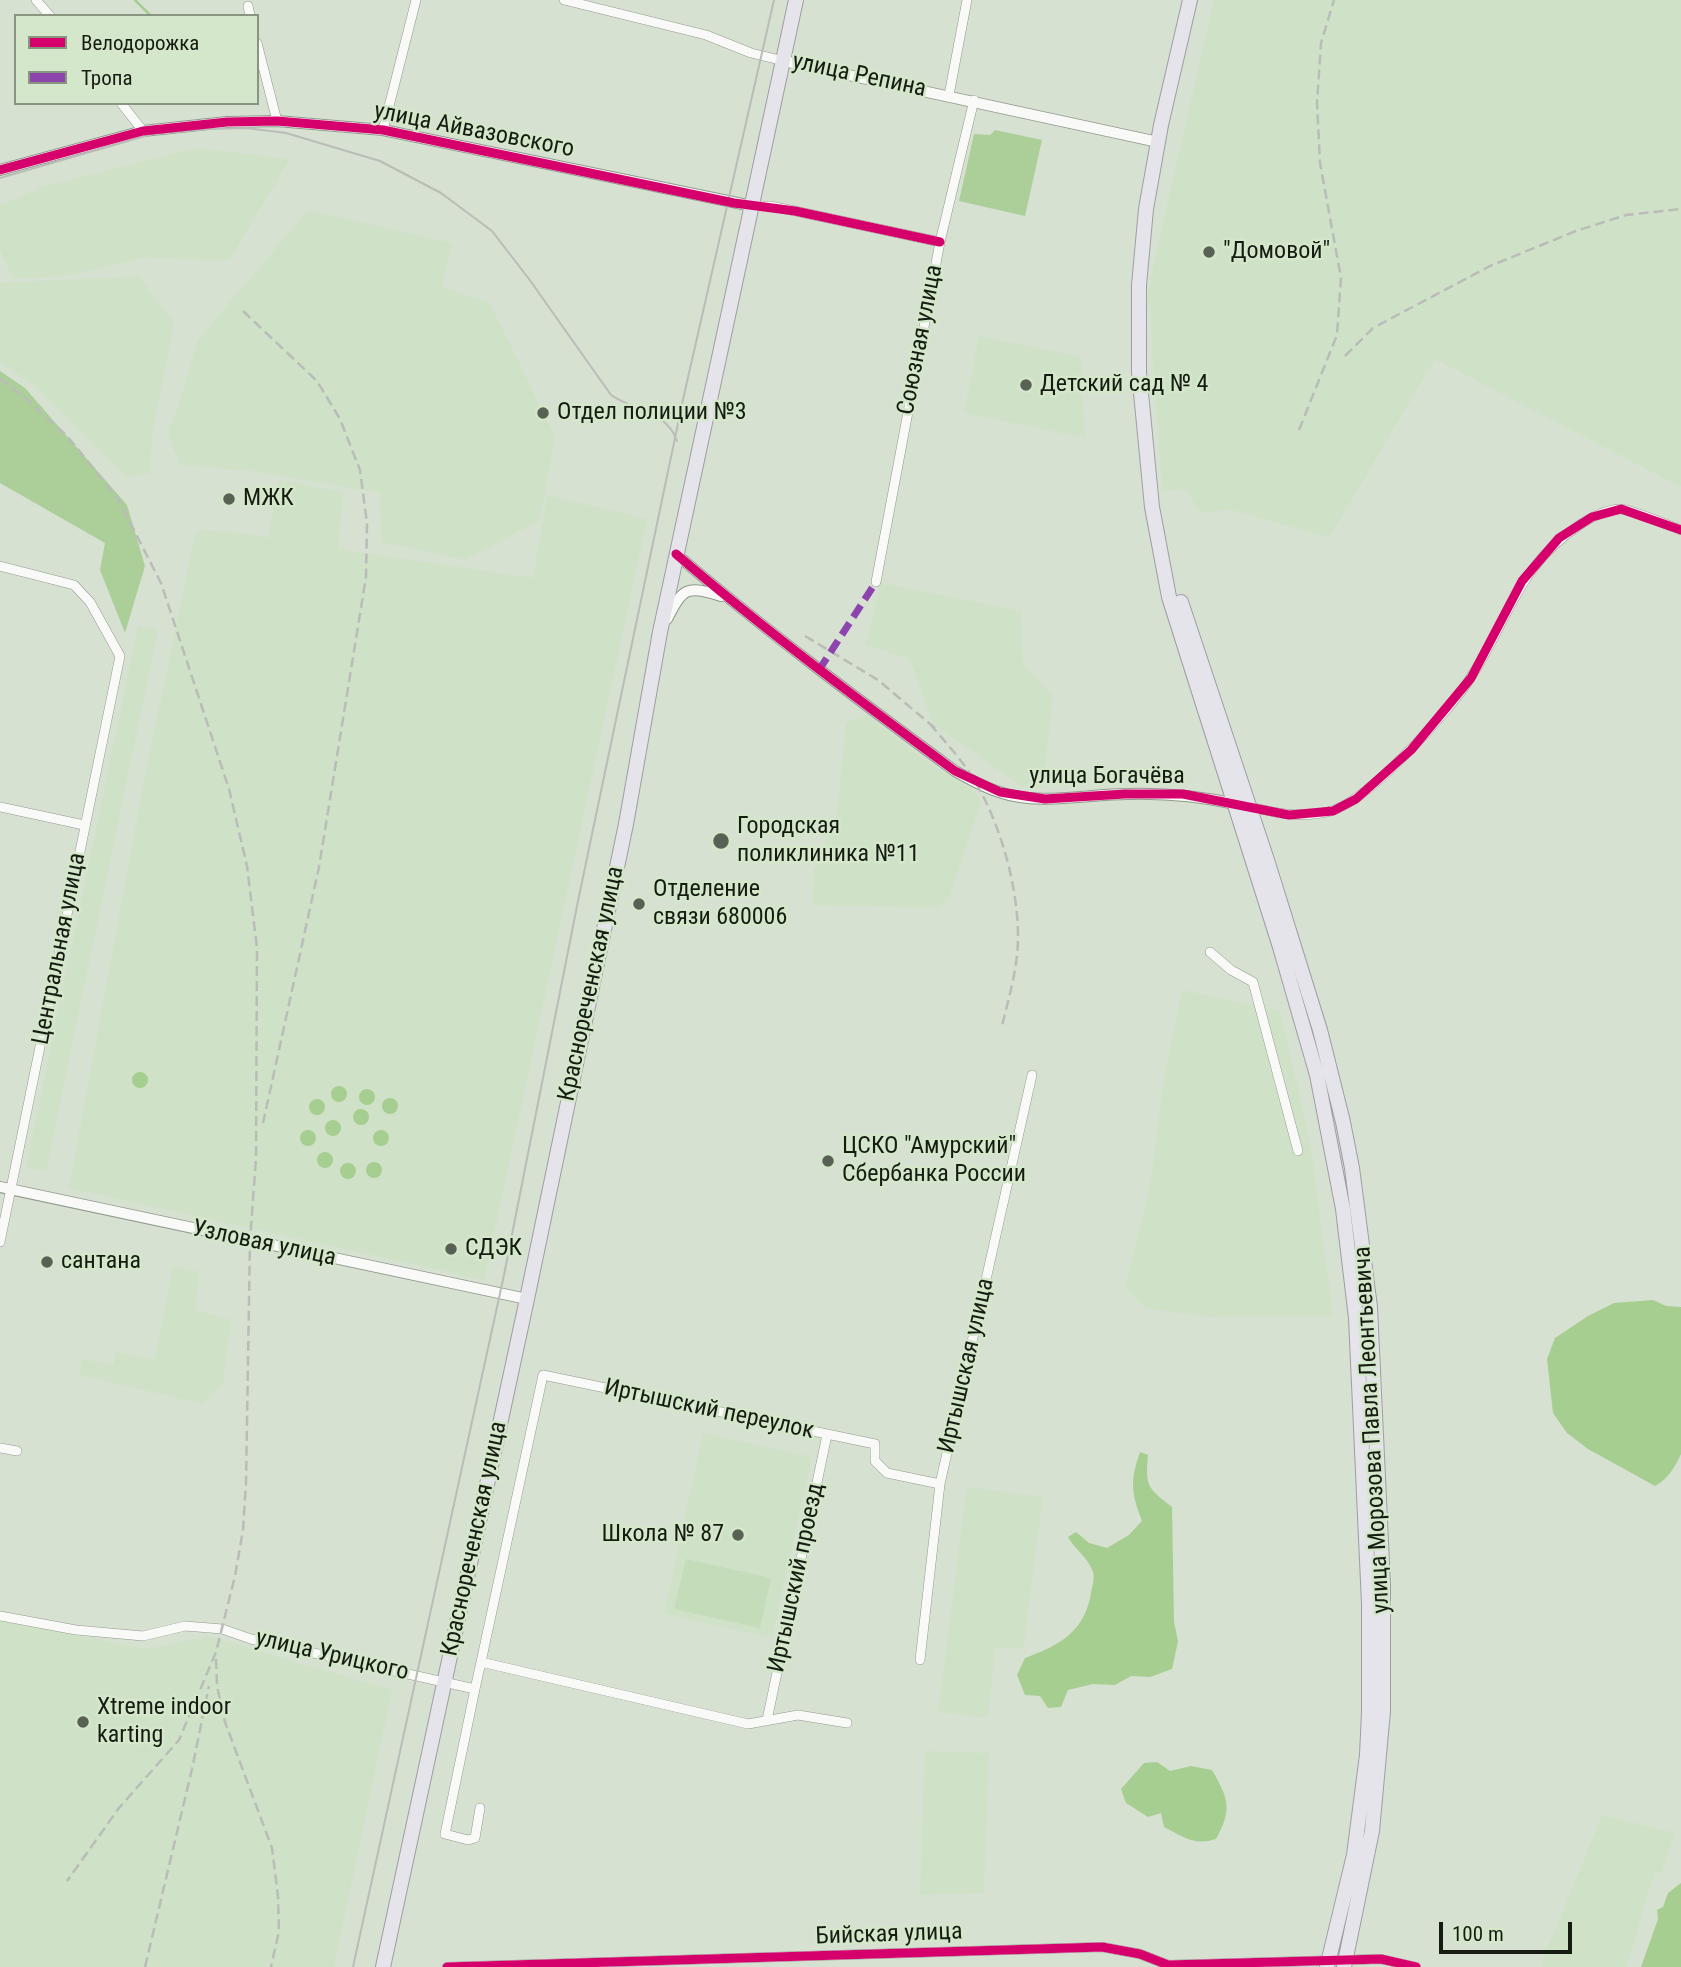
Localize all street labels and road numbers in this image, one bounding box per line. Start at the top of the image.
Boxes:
street label: улица Репина [789,48,929,104]
street label: улица Айвазовского [372,97,576,165]
street label: Союзная улица [892,263,950,417]
street label: улица Богачёва [1029,763,1185,791]
street label: Центральная улица [27,851,93,1047]
street label: Краснореченская улица [553,864,631,1104]
street label: Узловая улица [189,1215,339,1273]
street label: улица Морозова Павла Леонтьевича [1349,1246,1397,1614]
street label: Иртышская улица [933,1276,1001,1456]
street label: Иртышский переулок [602,1374,816,1446]
street label: Краснореченская улица [436,1419,514,1659]
street label: Иртышский проезд [763,1481,831,1675]
street label: улица Урицкого [253,1624,411,1688]
street label: Бийская улица [815,1918,963,1952]

